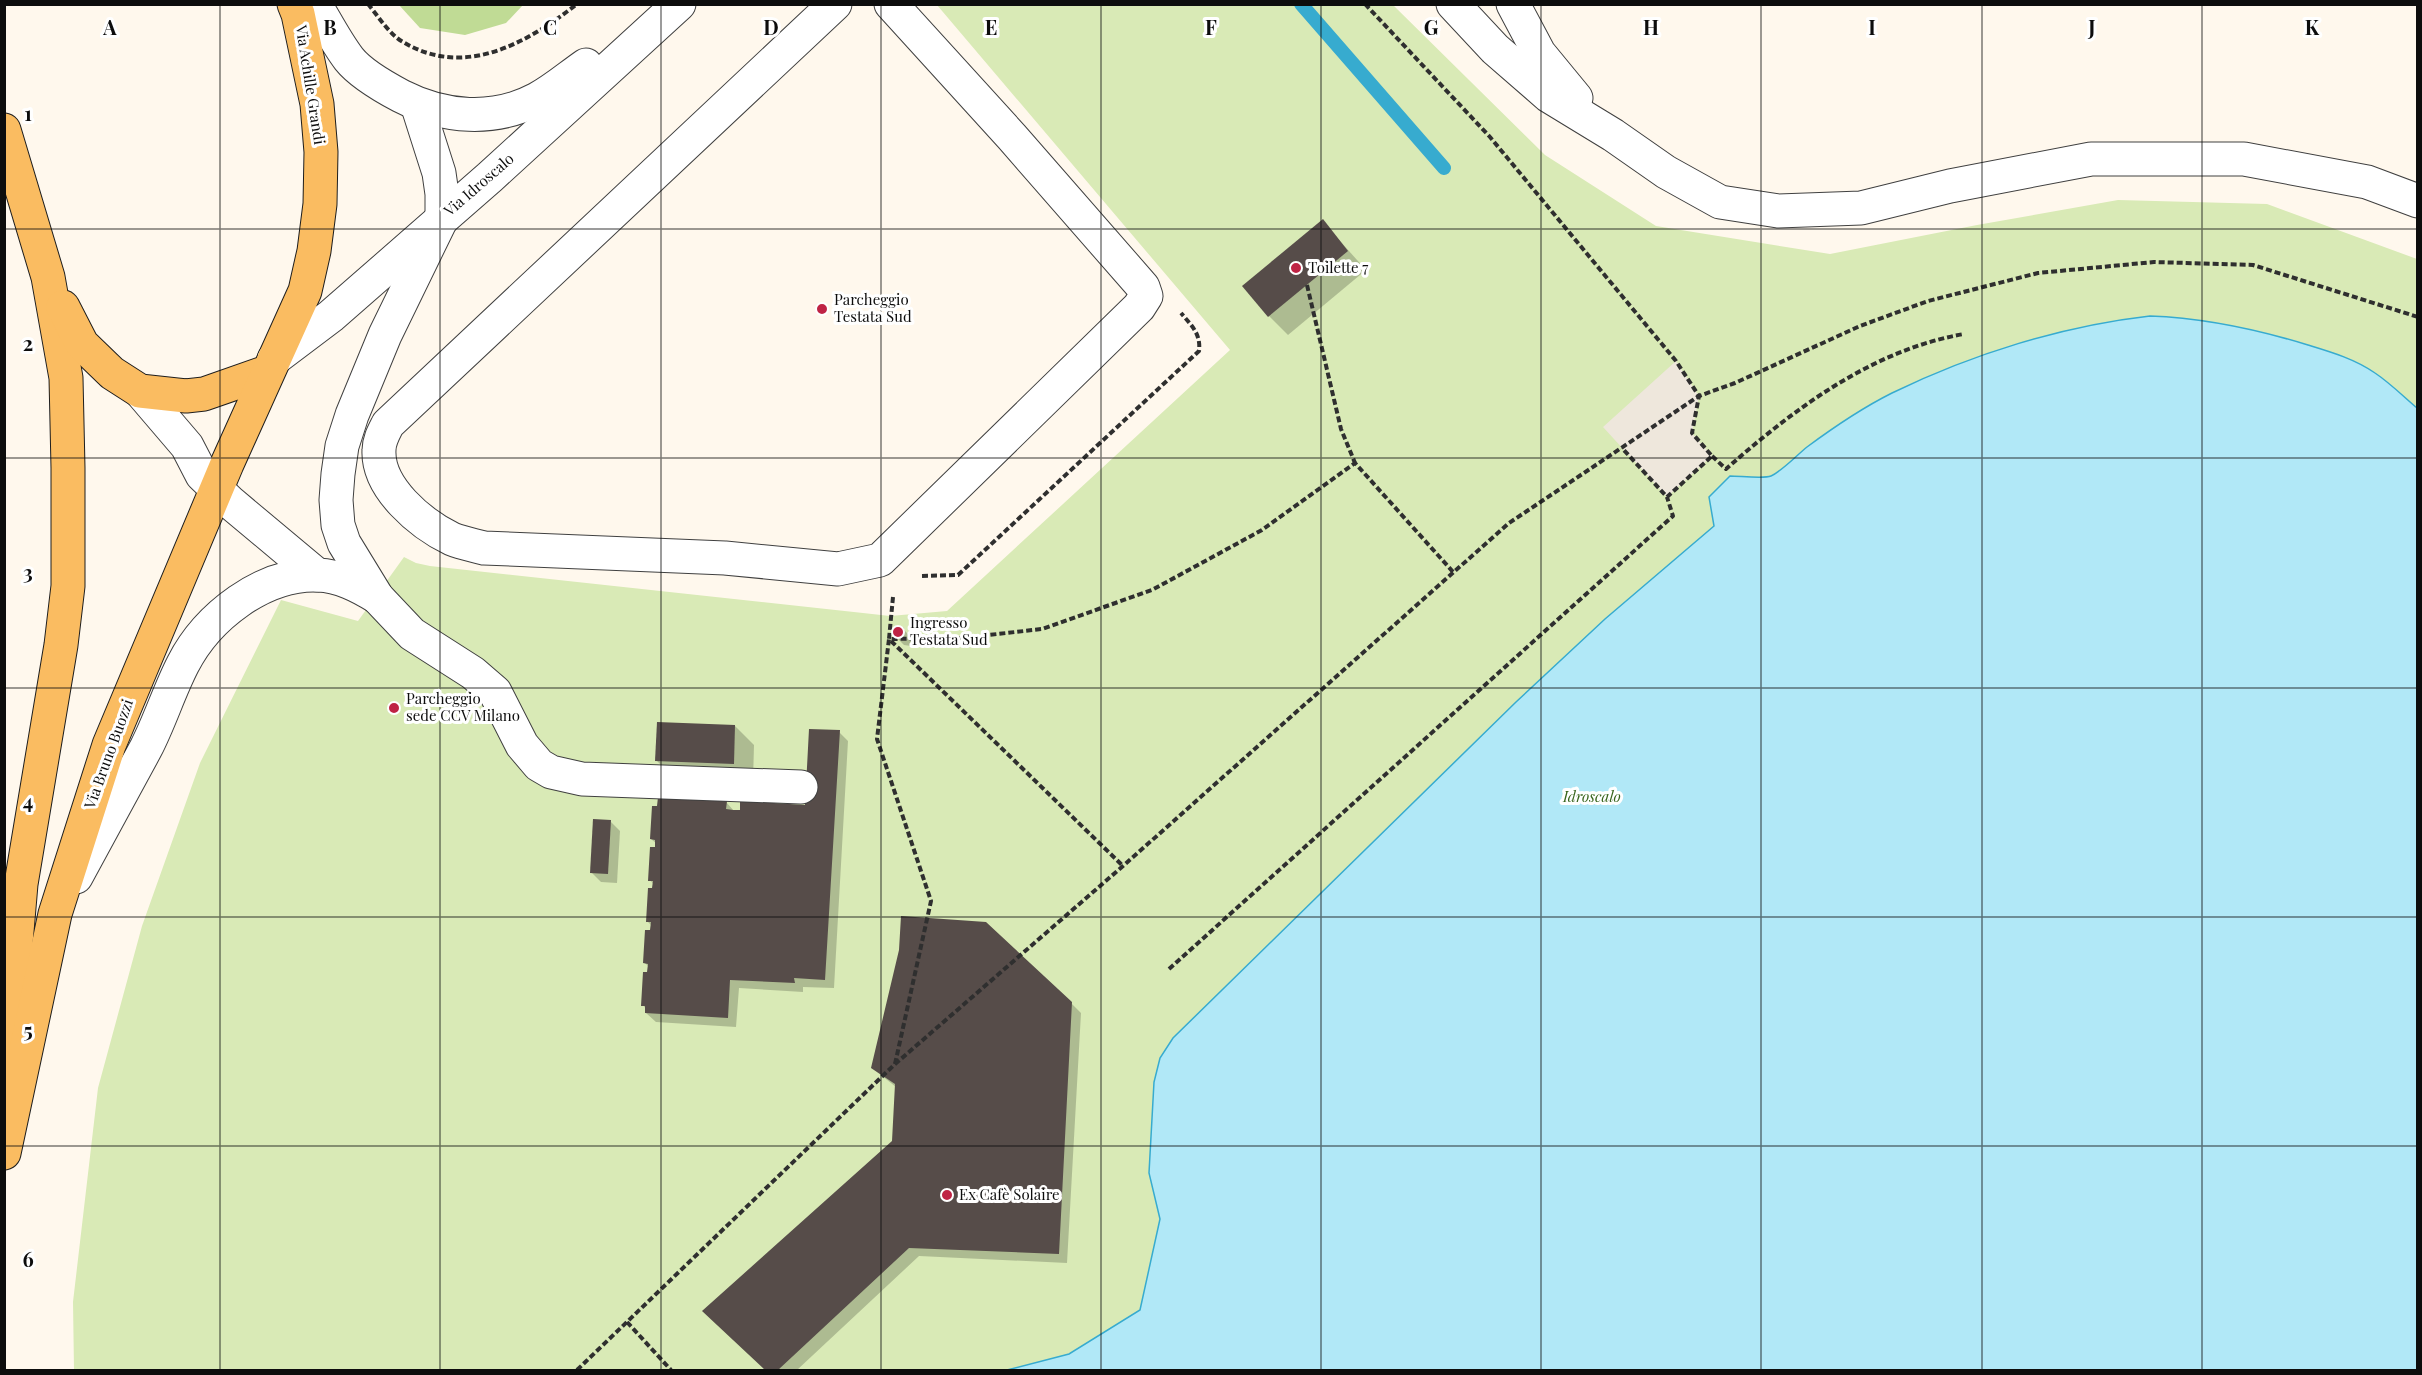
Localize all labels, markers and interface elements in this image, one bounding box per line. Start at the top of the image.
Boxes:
text: A [102,13,117,40]
text: B [323,13,337,40]
text: C [543,13,557,40]
text: D [763,13,779,40]
text: E [985,13,997,40]
text: F [1205,13,1217,40]
text: G [1424,13,1439,40]
text: H [1643,13,1659,40]
text: I [1868,13,1876,40]
text: J [2087,13,2096,40]
text: K [2305,13,2320,40]
street label: Via Achille Grandi [292,23,330,146]
text: 1 [24,99,32,126]
street label: Via Idroscalo [438,148,518,221]
place label: Toilette 7 [1308,257,1368,277]
marker: Toilette 7 [1289,261,1303,275]
place label: Parcheggio Testata Sud [834,289,912,326]
marker: Parcheggio Testata Sud [815,302,829,316]
text: 2 [23,329,33,356]
text: 3 [23,558,33,585]
place label: Ingresso Testata Sud [910,612,988,649]
marker: Ingresso Testata Sud [891,625,905,639]
place label: Parcheggio sede CCV Milano [406,688,520,725]
street label: Via Bruno Buozzi [79,696,137,812]
marker: Parcheggio sede CCV Milano [387,701,401,715]
park label: Idroscalo [1562,786,1621,806]
text: 4 [23,787,33,814]
text: 5 [23,1016,33,1043]
place label: Ex Cafè Solaire [959,1184,1060,1204]
marker: Ex Cafè Solaire [940,1188,954,1202]
text: 6 [22,1245,34,1272]

